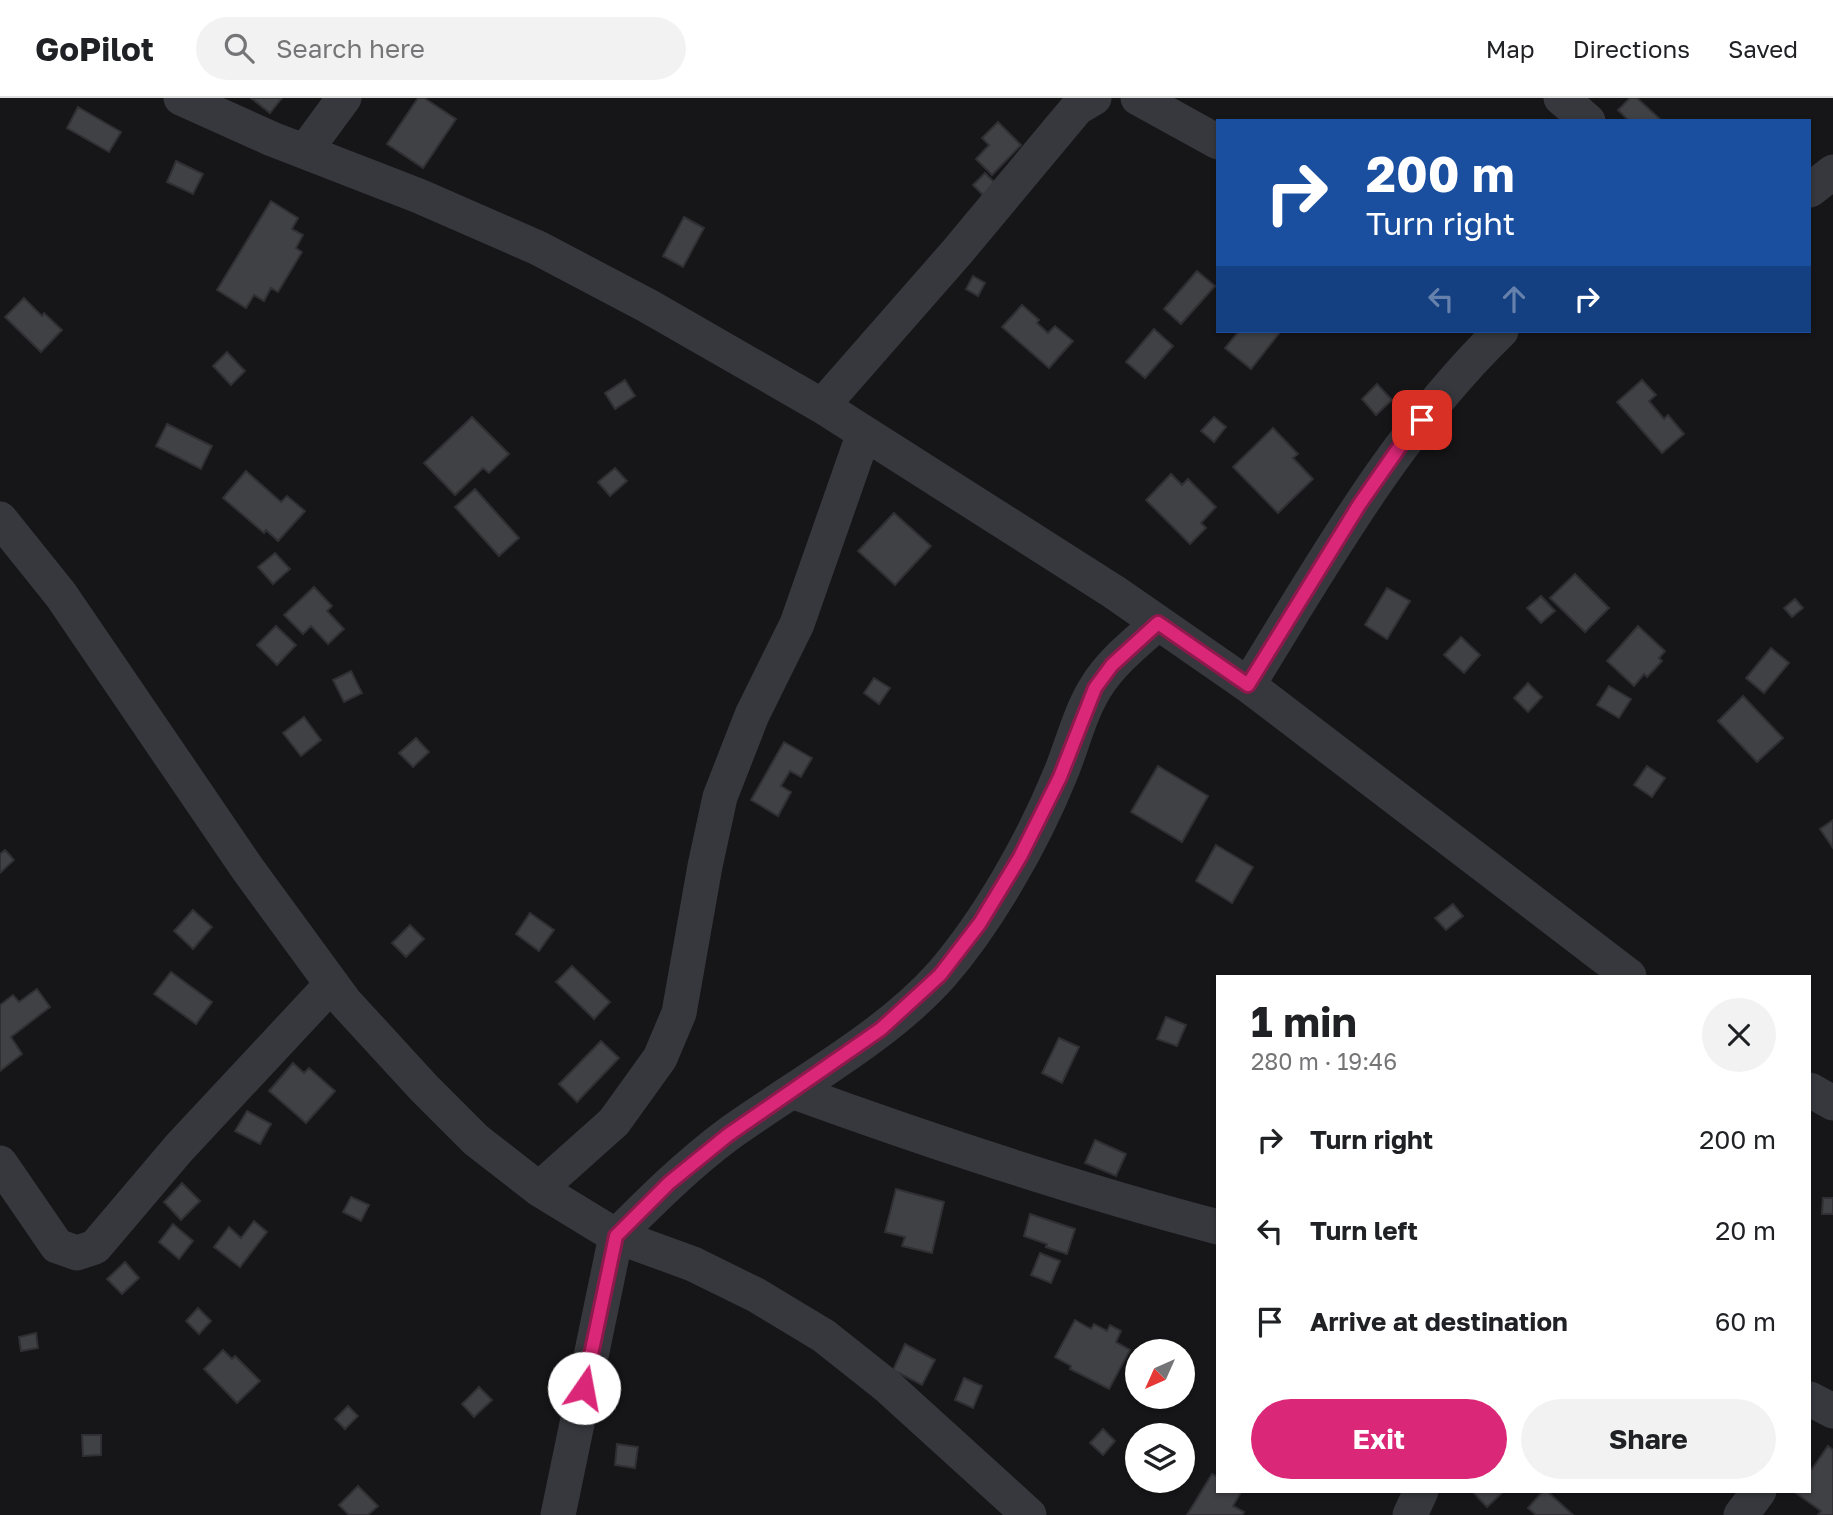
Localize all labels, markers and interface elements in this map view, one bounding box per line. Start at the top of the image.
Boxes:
search box [196,17,686,80]
text: GoPilot [35,29,154,68]
icon: search [220,29,258,67]
text: Search here [276,33,425,64]
text: Map [1486,34,1535,63]
text: Directions [1573,34,1690,63]
text: Saved [1728,34,1798,63]
text: 200 m [1366,144,1515,203]
icon: right [1251,147,1342,238]
text: Turn right [1366,204,1515,242]
icon: left [1422,280,1460,318]
icon: ahead [1495,280,1533,318]
icon: right [1568,280,1606,318]
pin [1392,390,1452,450]
icon: arrive [1403,401,1441,439]
text: 1 min [1251,996,1357,1046]
button: close [1702,998,1776,1072]
text: 280 m · 19:46 [1251,1047,1397,1075]
icon: right [1251,1121,1289,1159]
text: Turn right [1310,1124,1433,1155]
text: 200 m [1699,1124,1776,1155]
icon: left [1251,1212,1289,1250]
text: Turn left [1310,1215,1418,1246]
text: 20 m [1715,1215,1776,1246]
icon: arrive [1251,1303,1289,1341]
text: Arrive at destination [1310,1306,1568,1337]
text: 60 m [1715,1306,1776,1337]
north arrow [1125,1339,1195,1409]
map controls [1125,1339,1195,1493]
position arrow [547,1351,621,1425]
button: Exit [1251,1399,1507,1479]
button: Share [1521,1399,1776,1479]
button: layers [1125,1423,1195,1493]

